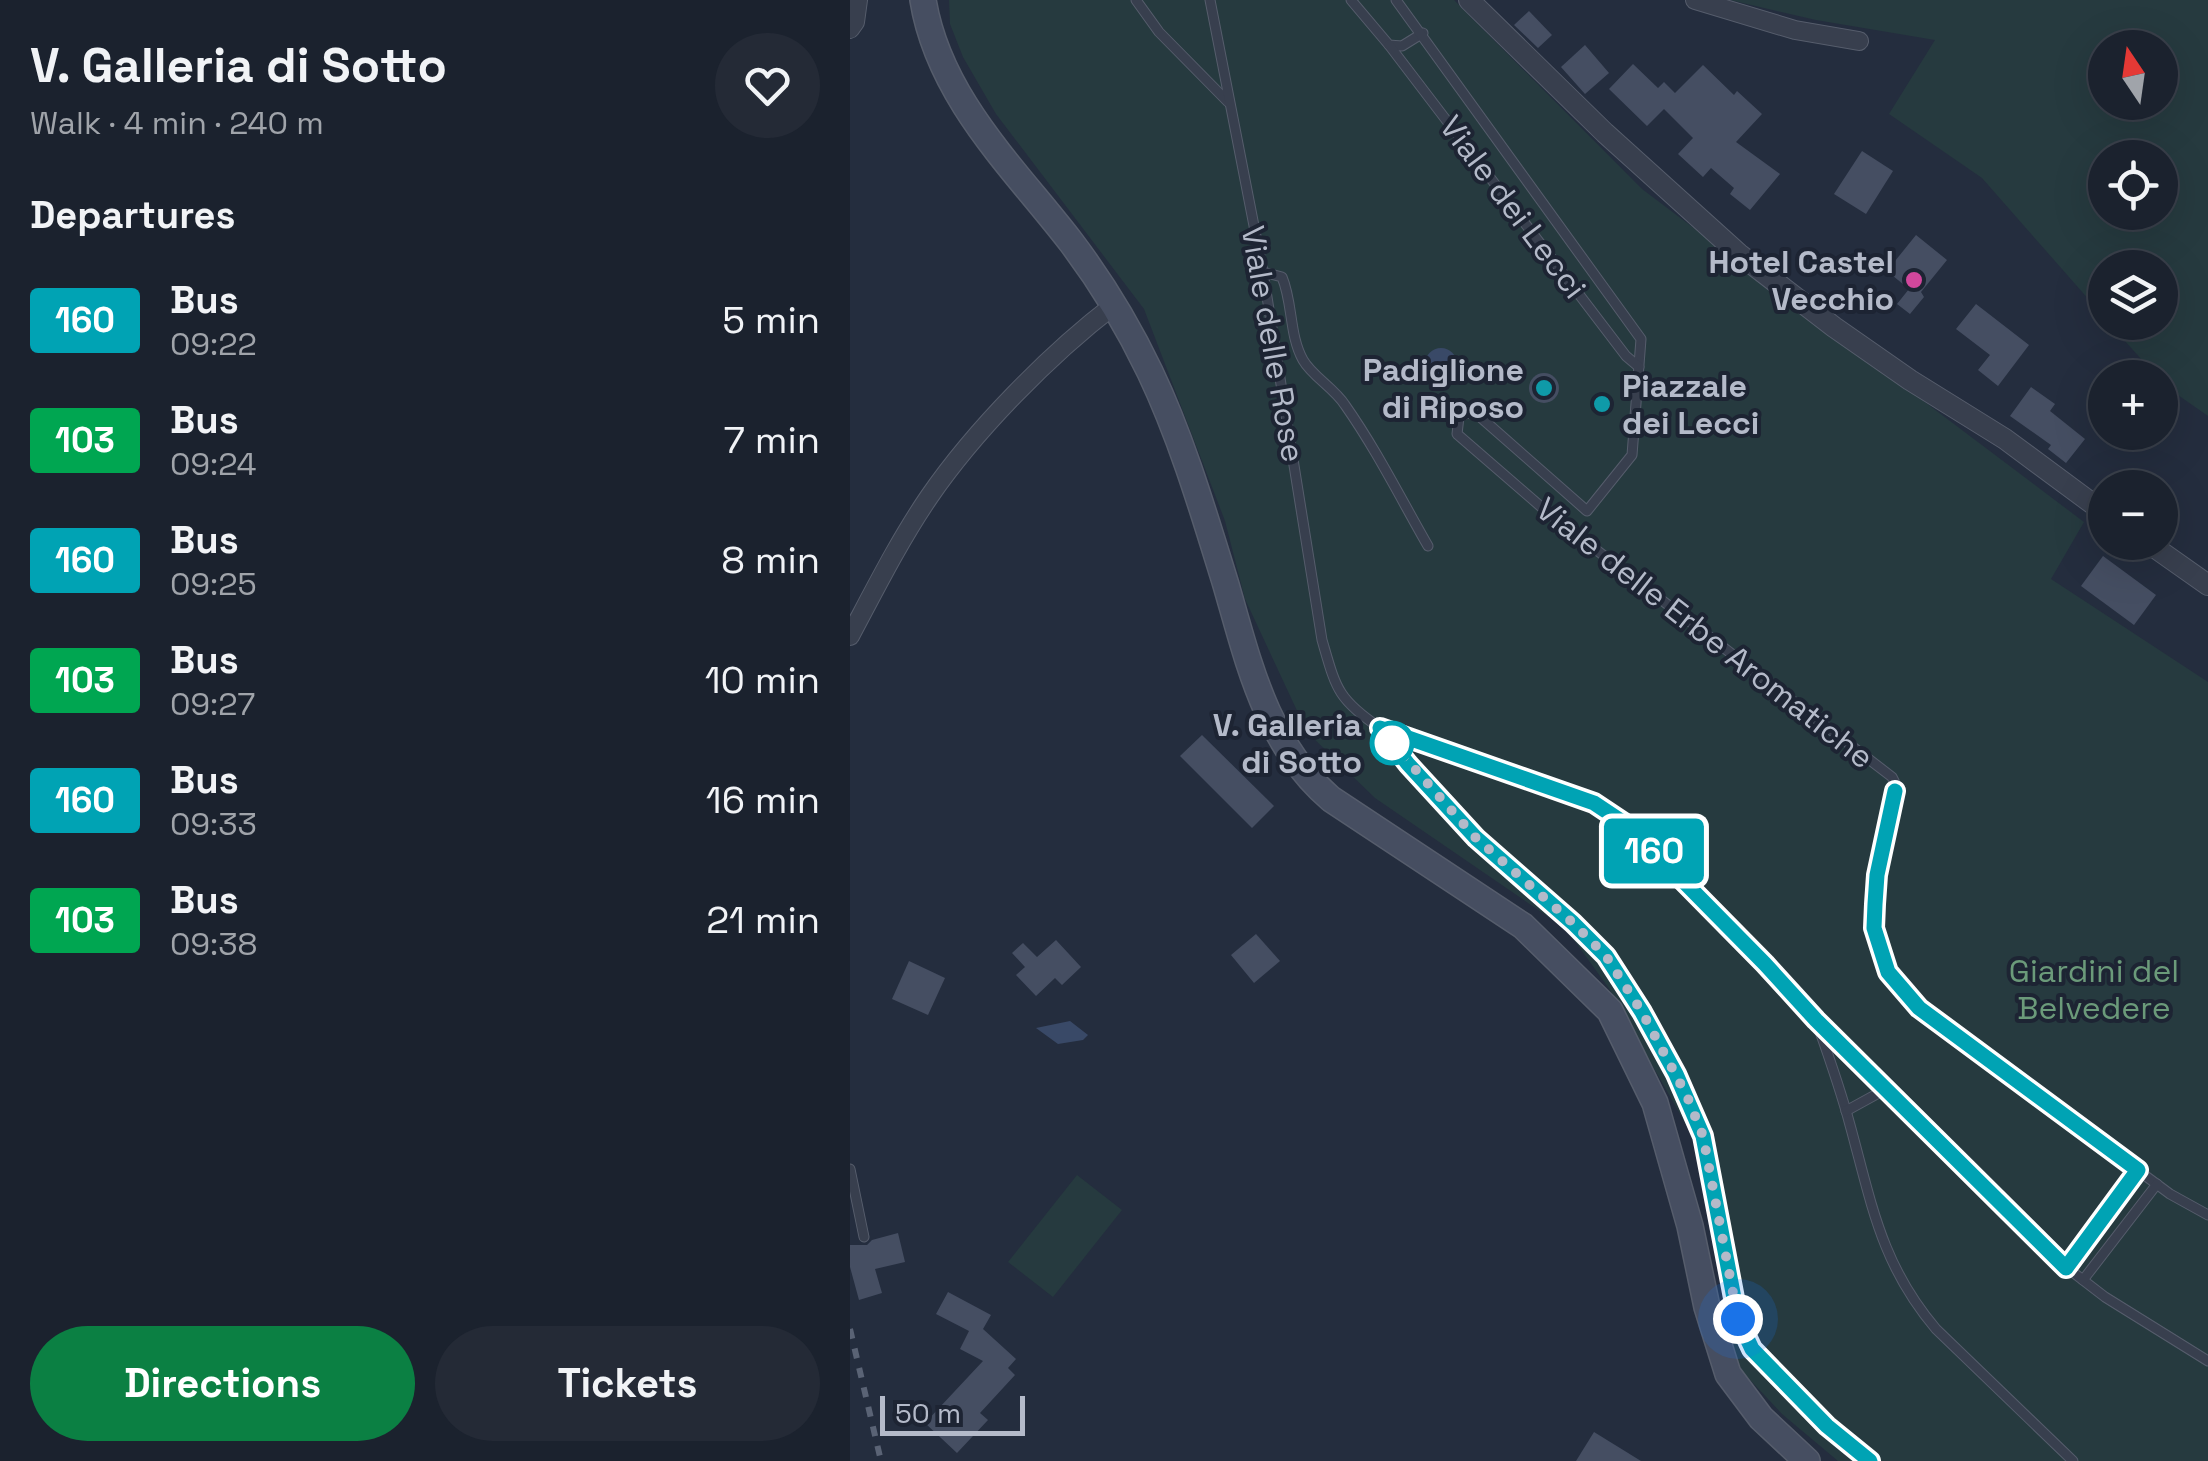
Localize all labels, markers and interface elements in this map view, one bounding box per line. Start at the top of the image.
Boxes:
north arrow [2088,30,2178,120]
map controls [2088,30,2178,560]
button: heart [715,33,820,138]
text: V. Galleria di Sotto [30,35,447,96]
text: Walk · 4 min · 240 m [30,103,324,143]
street label: Viale dei Lecci [1431,107,1595,307]
button: locate [2088,140,2178,230]
text: Departures [30,191,235,239]
street label: Viale delle Rose [1233,223,1313,465]
place label: Hotel Castel Vecchio [1708,242,1894,319]
button: layers [2088,250,2178,340]
marker: Hotel Castel Vecchio [1903,269,1925,291]
text: Bus [170,276,239,324]
text: 5 min [722,296,820,344]
text: 160 [55,298,115,342]
text: 09:22 [170,324,257,364]
place label: Padiglione di Riposo [1363,350,1524,427]
button: + [2088,360,2178,450]
place label: Piazzale dei Lecci [1622,366,1759,443]
marker: Padiglione di Riposo [1533,377,1555,399]
marker: Piazzale dei Lecci [1591,393,1613,415]
text: Bus [170,396,239,444]
text: 7 min [724,416,820,464]
text: 103 [55,418,115,462]
text: 09:24 [170,444,257,484]
button: − [2088,470,2178,560]
street label: Viale delle Erbe Aromatiche [1528,489,1882,777]
text: Bus [170,516,239,564]
text: 8 min [721,536,820,584]
text: 160 [55,538,115,582]
text: 09:25 [170,564,257,604]
text: Bus [170,636,239,684]
text: 10 min [705,656,820,704]
text: 103 [55,658,115,702]
text: 09:27 [170,684,255,724]
place label: V. Galleria di Sotto [1213,705,1362,782]
marker: V. Galleria di Sotto [1371,722,1413,764]
text: Bus [170,756,239,804]
text: 16 min [706,776,820,824]
text: 160 [55,778,115,822]
text: 09:33 [170,804,257,844]
line badge: 160 [1596,818,1712,884]
text: 160 [1624,829,1684,873]
text: Bus [170,876,239,924]
text: 21 min [706,896,820,944]
text: 103 [55,898,115,942]
text: 09:38 [170,924,257,964]
park label: Giardini del Belvedere [2009,951,2179,1028]
your location [1713,1294,1763,1344]
button: Directions [30,1326,415,1441]
button: Tickets [435,1326,820,1441]
scale bar [880,1391,1025,1436]
text: 50 m [895,1395,961,1431]

